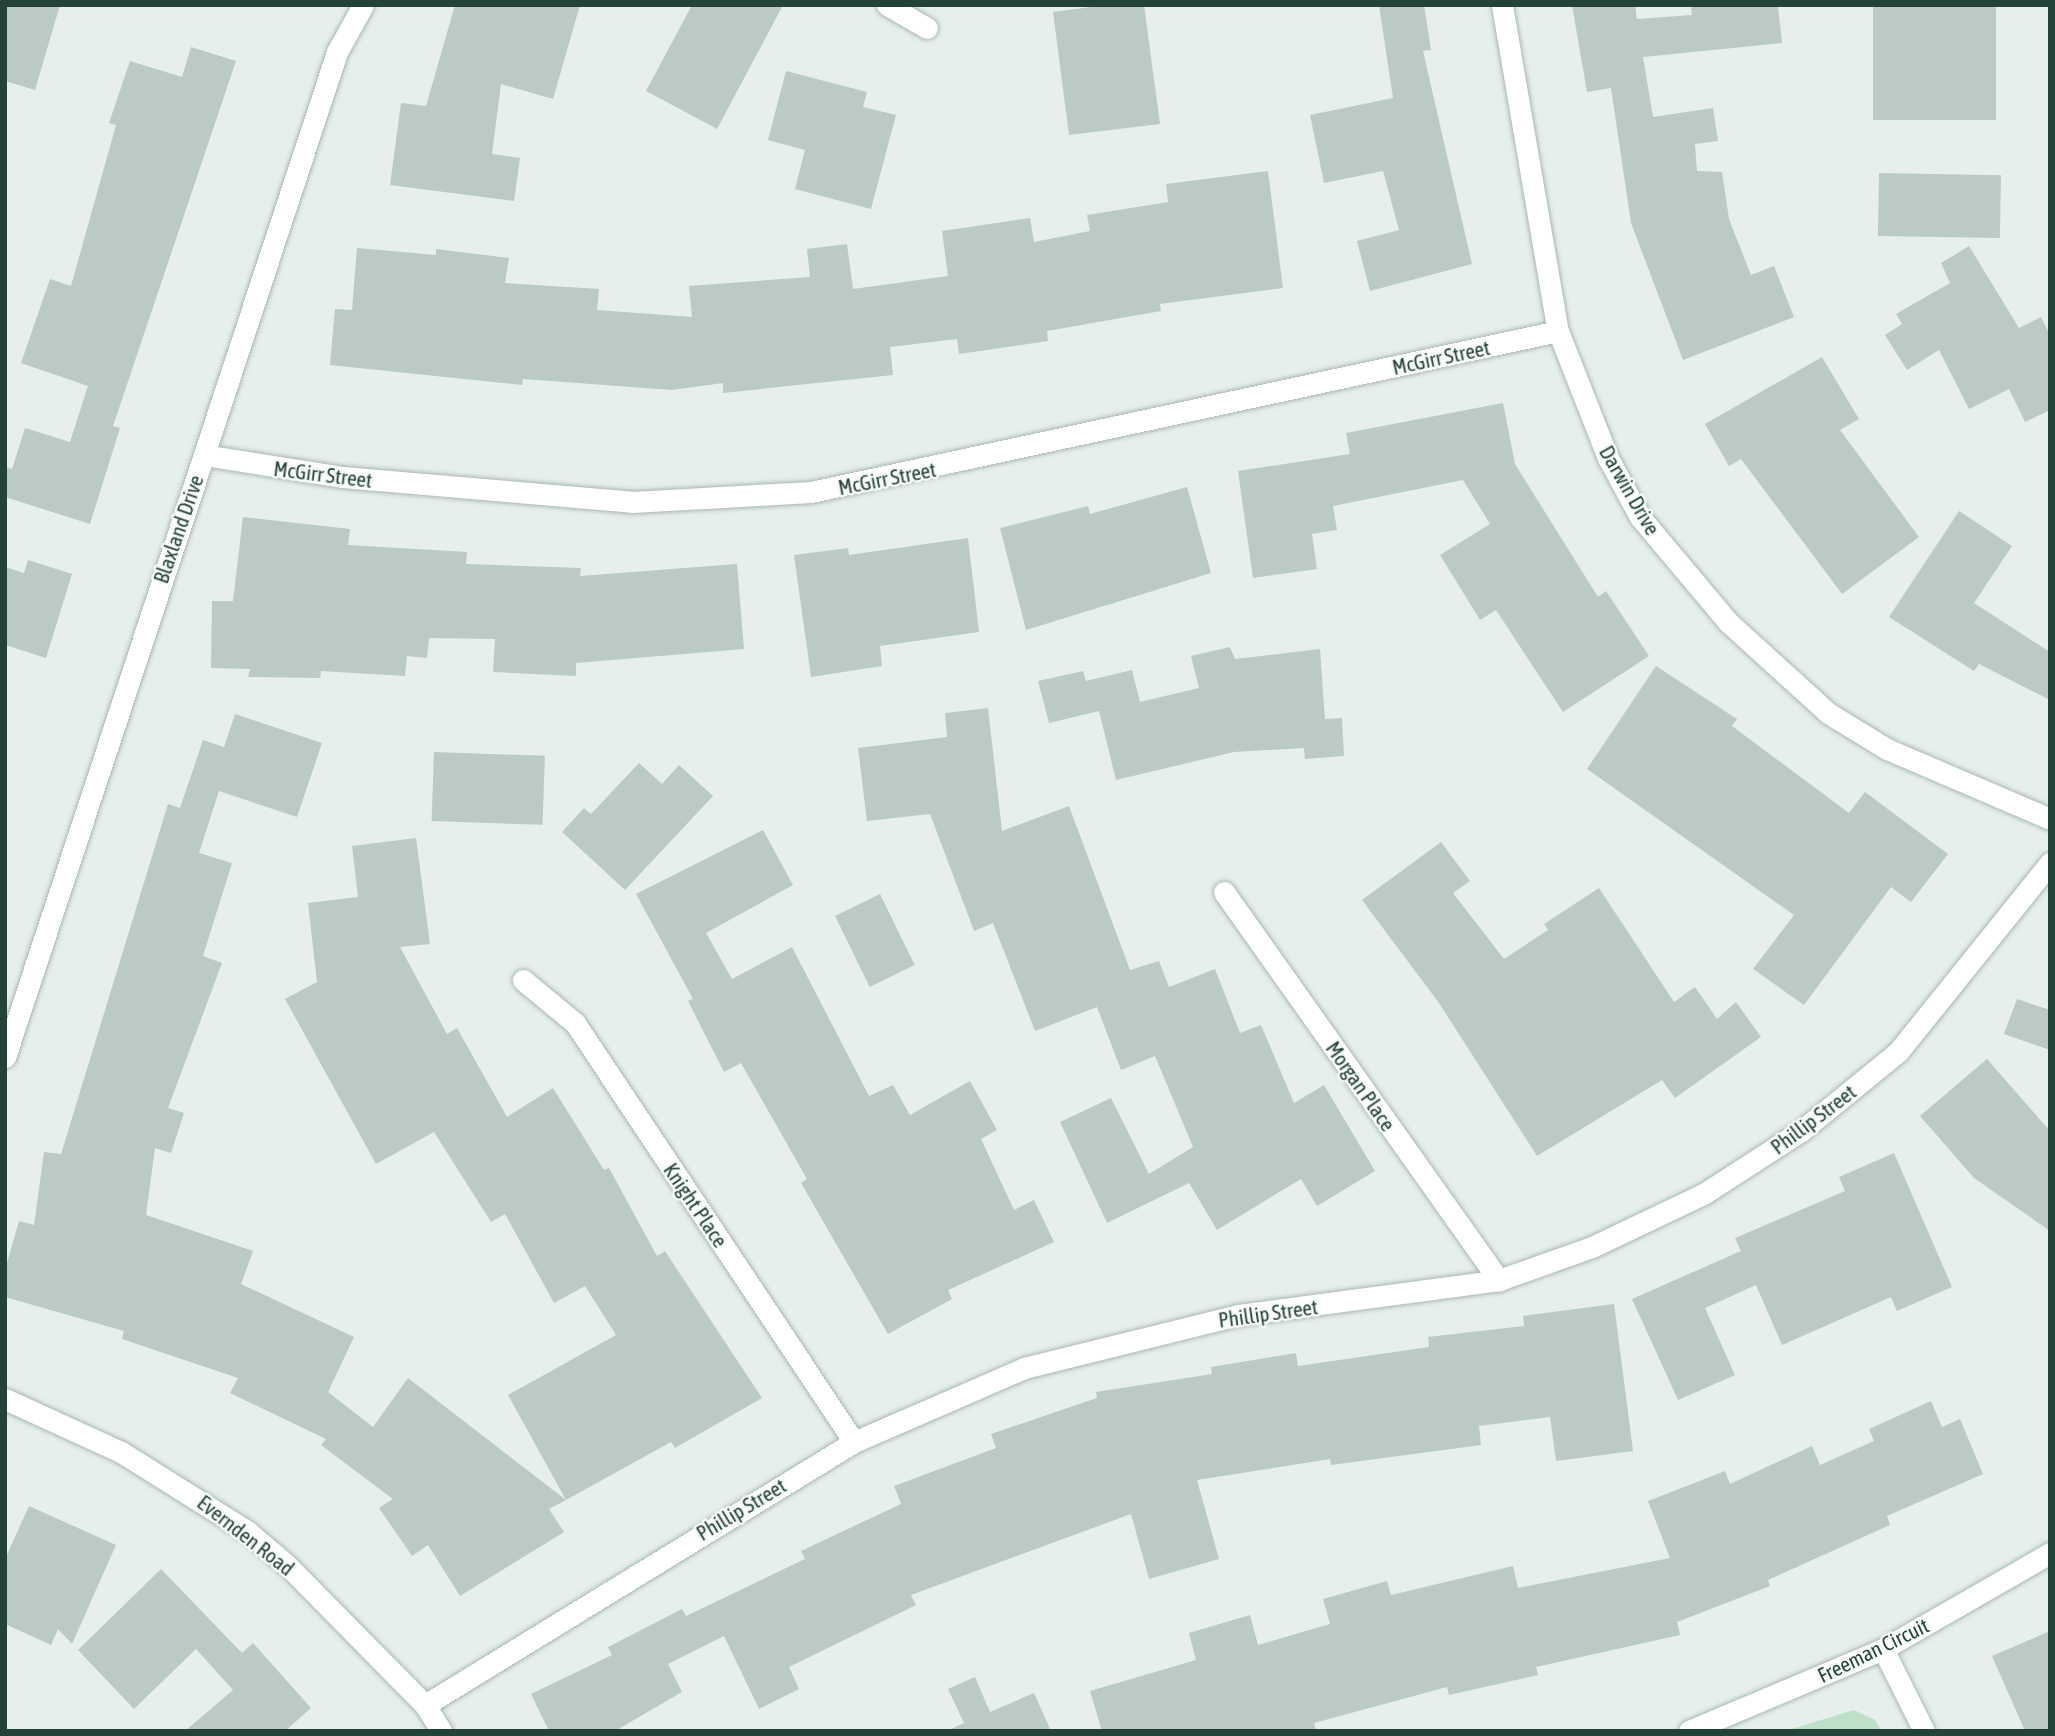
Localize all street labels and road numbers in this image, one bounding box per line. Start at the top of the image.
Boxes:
street label: McGirr Street [1390,334,1492,380]
street label: Darwin Drive [1594,441,1666,539]
street label: McGirr Street [272,455,374,493]
street label: McGirr Street [836,456,938,500]
street label: Blaxland Drive [148,472,208,586]
street label: Morgan Place [1321,1036,1401,1136]
street label: Phillip Street [1765,1079,1861,1159]
street label: Knight Place [659,1158,733,1252]
street label: Phillip Street [1217,1294,1319,1332]
street label: Phillip Street [692,1472,790,1546]
street label: Evernden Road [193,1489,299,1581]
street label: Freeman Circuit [1813,1612,1933,1688]

